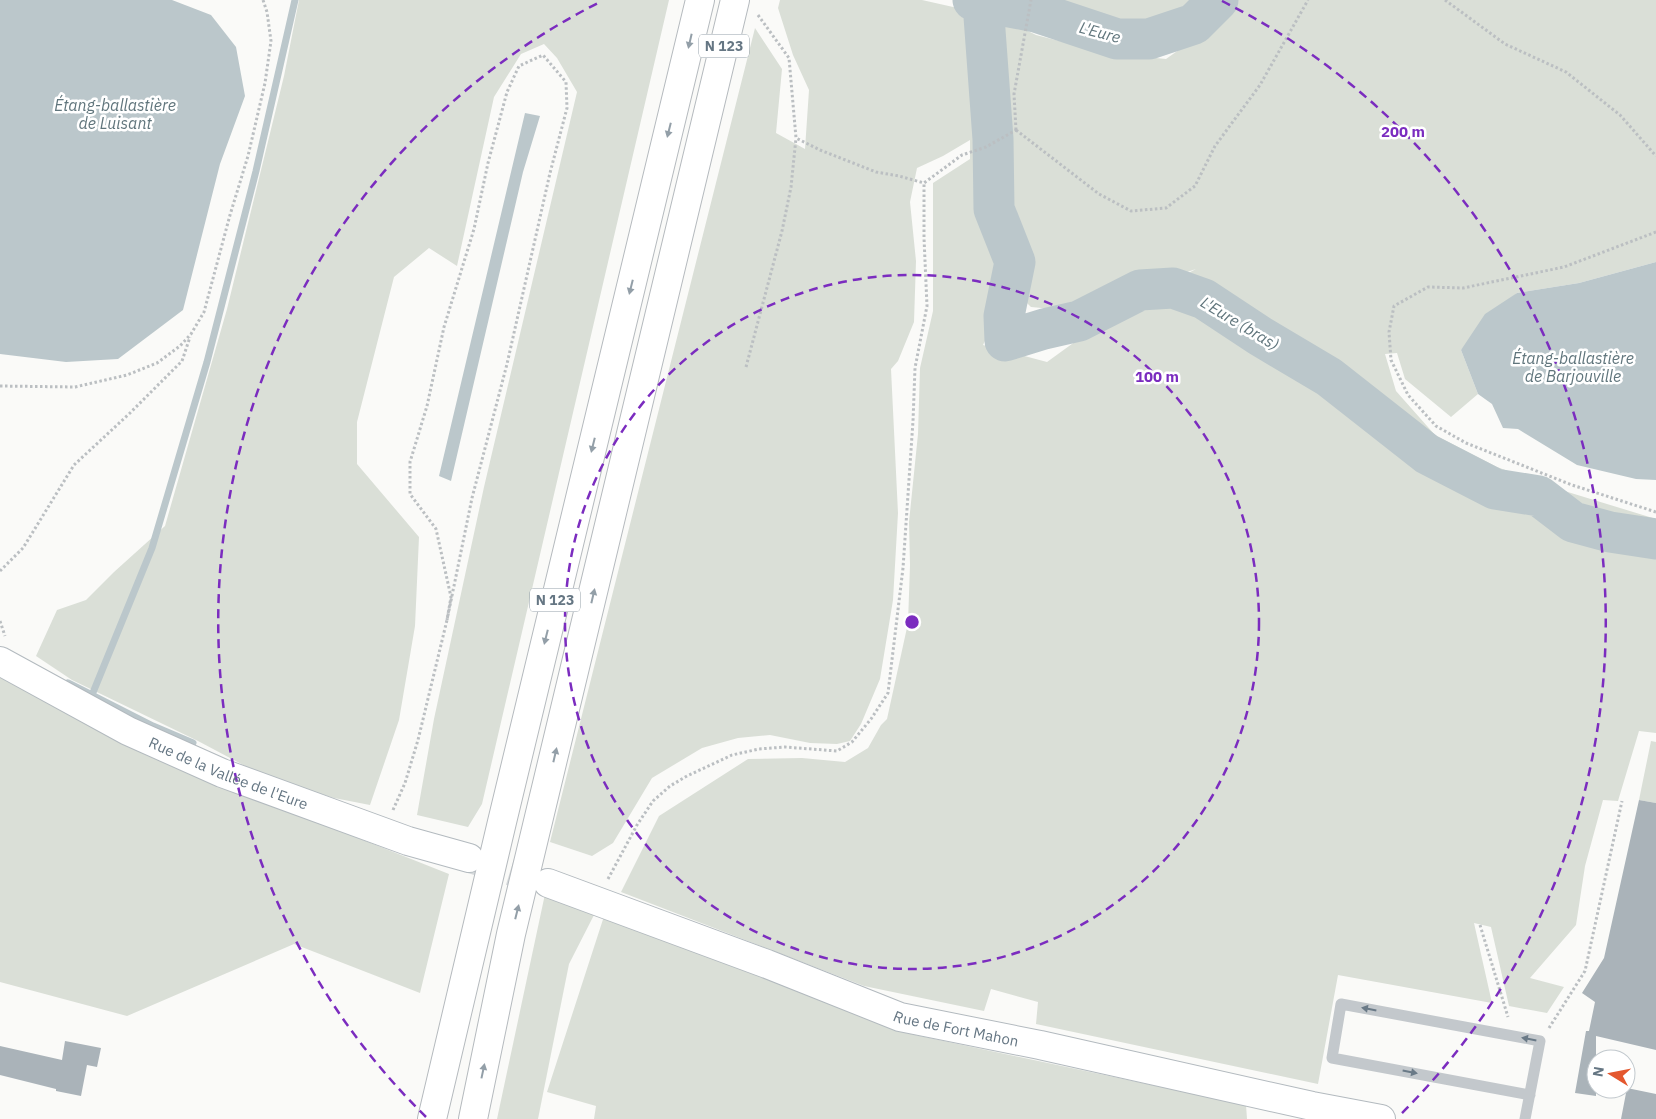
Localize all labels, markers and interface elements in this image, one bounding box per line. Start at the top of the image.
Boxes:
water label: L'Eure [1077,17,1123,47]
one-way arrow [686,34,694,49]
road number: N 123 [699,34,749,58]
water label: Étang-ballastière de Luisant [54,94,176,133]
one-way arrow [665,122,673,137]
text: 200 m [1381,122,1425,141]
one-way arrow [627,280,635,295]
water label: L'Eure (bras) [1197,292,1283,354]
water label: Étang-ballastière de Barjouville [1512,347,1634,386]
text: 100 m [1135,367,1179,386]
one-way arrow [589,438,597,453]
road number: N 123 [530,588,580,612]
one-way arrow [589,589,597,604]
centre of rings [903,613,921,631]
one-way arrow [542,630,550,645]
street label: Rue de la Vallée de l'Eure [146,732,311,813]
one-way arrow [551,747,559,762]
one-way arrow [513,905,521,920]
one-way arrow [1362,1005,1377,1013]
street label: Rue de Fort Mahon [891,1006,1020,1050]
one-way arrow [1521,1035,1537,1043]
north arrow [1586,1049,1636,1099]
one-way arrow [479,1063,487,1079]
text: N [1588,1065,1608,1078]
one-way arrow [1402,1069,1418,1077]

